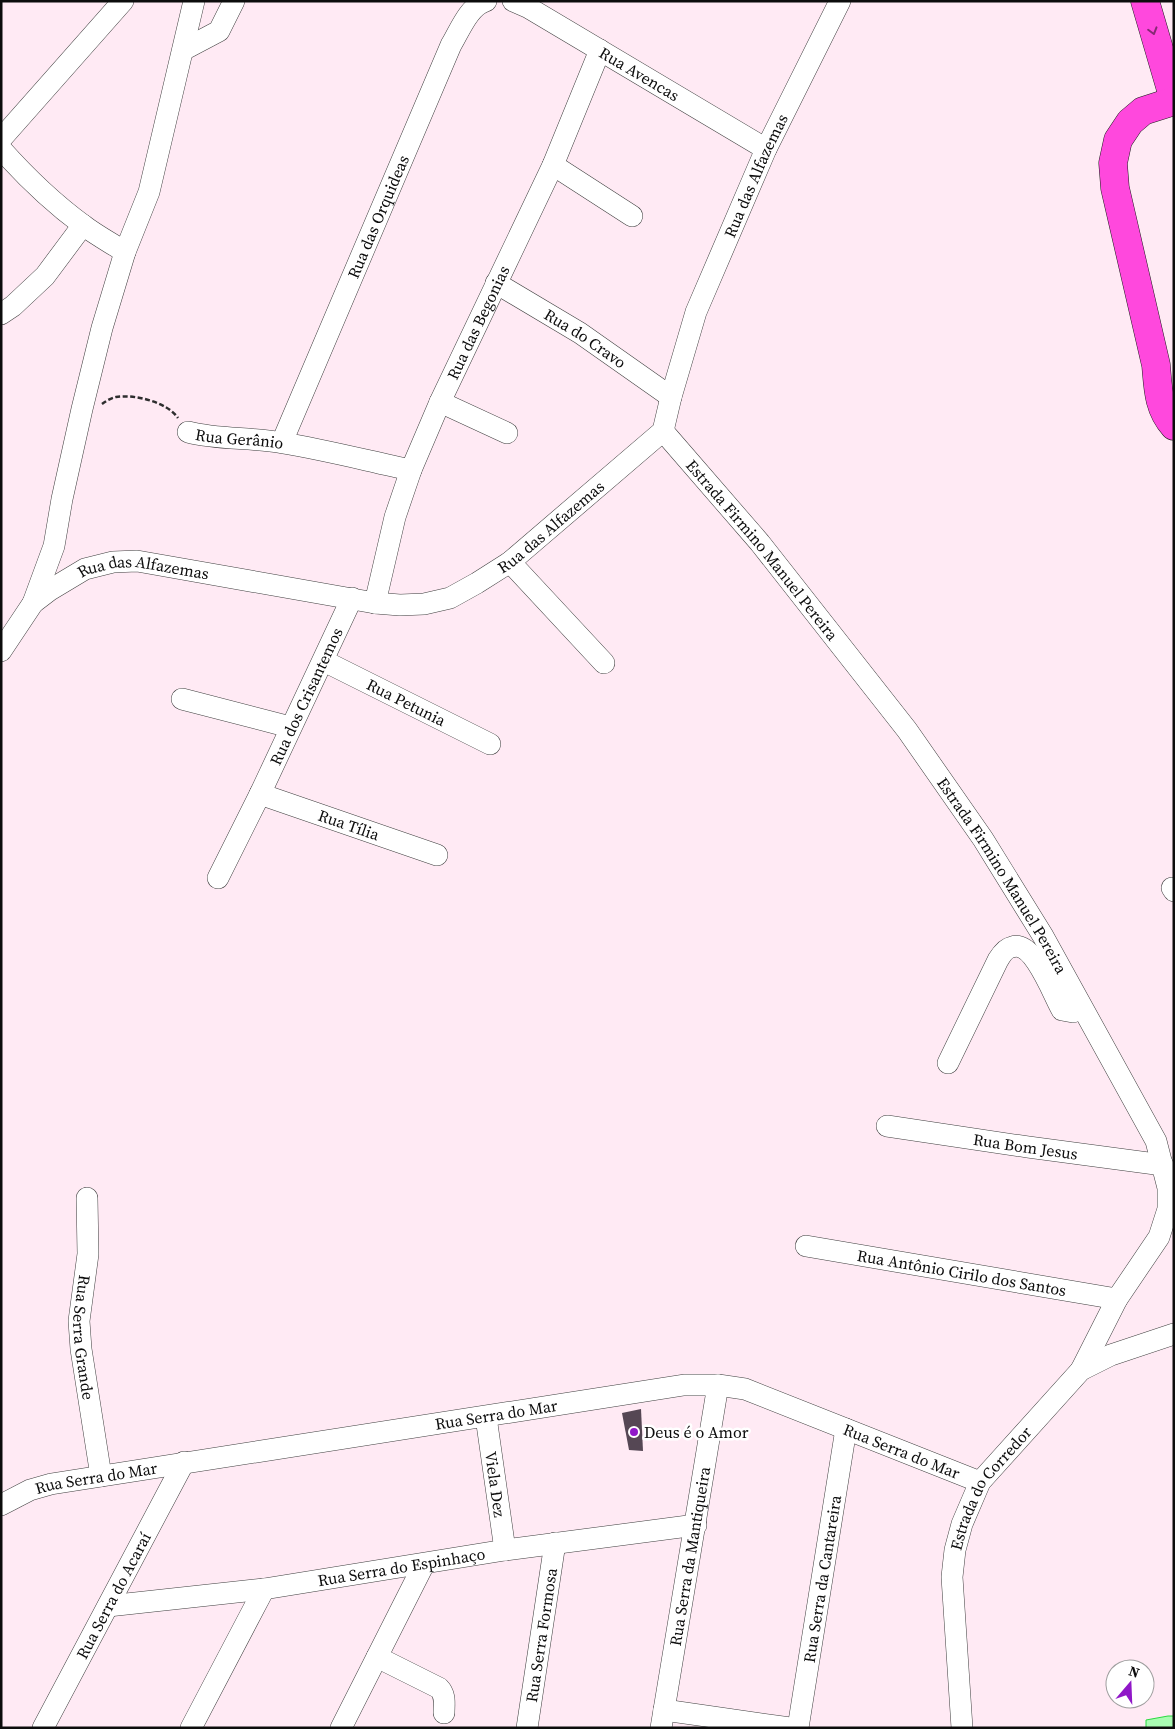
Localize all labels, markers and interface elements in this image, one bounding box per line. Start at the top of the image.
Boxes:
one-way arrow [1148,26,1158,34]
street label: Rua Avencas [595,41,684,106]
street label: Rua das Alfazemas [718,110,793,241]
street label: Rua das Orquideas [342,151,414,282]
street label: Rua das Begonias [441,262,515,383]
street label: Rua do Cravo [540,303,631,373]
street label: Rua Gerânio [194,423,285,454]
street label: Estrada Firmino Manuel Pereira [681,455,844,646]
street label: Rua das Alfazemas [493,475,609,578]
street label: Rua das Alfazemas [73,550,211,585]
street label: Rua dos Crisantemos [264,624,348,769]
street label: Rua Petunia [363,673,450,732]
street label: Estrada Firmino Manuel Pereira [932,773,1073,978]
street label: Rua Tília [315,804,383,846]
street label: Rua Bom Jesus [972,1128,1079,1165]
street label: Rua Antônio Cirilo dos Santos [855,1244,1068,1301]
street label: Rua Serra Grande [68,1274,100,1401]
street label: Rua Serra do Mar [433,1394,559,1435]
street label: Rua Serra do Mar [840,1418,963,1484]
place label: Deus é o Amor [644,1421,749,1443]
street label: Estrada do Corredor [944,1421,1036,1552]
marker: Deus é o Amor [628,1426,640,1438]
street label: Viela Dez [480,1450,511,1519]
street label: Rua Serra do Mar [32,1457,159,1499]
street label: Rua Serra da Mantiqueira [664,1464,715,1648]
street label: Rua Serra da Cantareira [798,1493,846,1664]
street label: Rua Serra do Acaraí [71,1528,156,1663]
street label: Rua Serra do Espinhaço [316,1542,487,1591]
street label: Rua Serra Formosa [520,1566,562,1704]
north arrow [1105,1659,1155,1709]
text: N [1126,1661,1142,1683]

